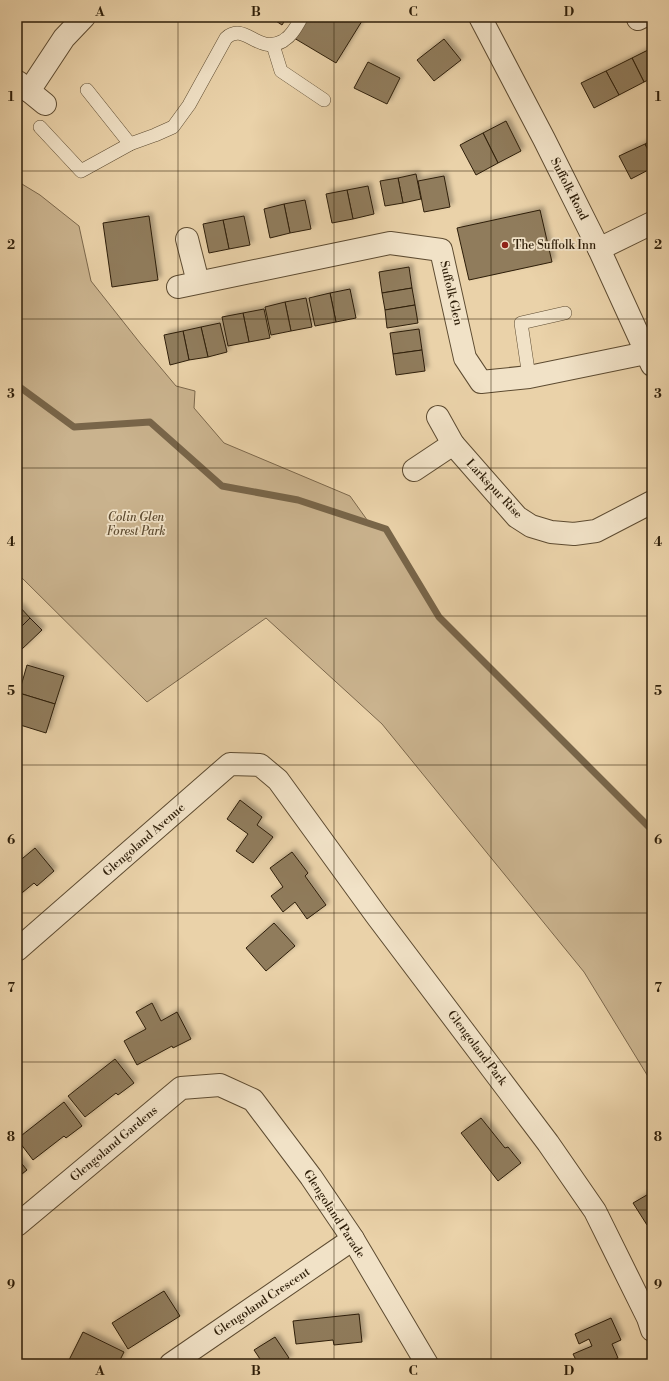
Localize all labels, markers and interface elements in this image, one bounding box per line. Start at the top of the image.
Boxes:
text: A [94,4,105,20]
text: B [251,4,261,20]
text: C [408,4,418,20]
text: D [564,4,574,20]
text: 1 [8,89,15,105]
text: 1 [655,89,662,105]
street label: Suffolk Road [547,155,591,223]
text: 2 [7,237,15,253]
text: 2 [654,237,662,253]
place label: The Suffolk Inn [513,238,596,253]
marker: The Suffolk Inn [500,240,510,250]
street label: Suffolk Glen [436,259,466,327]
text: 3 [7,386,15,402]
text: 3 [654,386,662,402]
street label: Larkspur Rise [463,456,525,522]
park label: Colin Glen Forest Park [107,510,166,539]
text: 4 [7,534,16,550]
text: 4 [654,534,663,550]
text: 5 [7,683,15,699]
text: 5 [654,683,662,699]
street label: Glengoland Avenue [100,800,188,880]
text: 6 [7,832,15,848]
text: 6 [654,832,662,848]
text: 7 [7,980,15,996]
text: 7 [654,980,662,996]
street label: Glengoland Park [444,1008,510,1089]
street label: Glengoland Gardens [67,1103,161,1185]
text: 8 [7,1129,15,1145]
text: 8 [654,1129,662,1145]
street label: Glengoland Parade [300,1167,368,1261]
street label: Glengoland Crescent [211,1264,314,1340]
text: 9 [7,1277,15,1293]
text: 9 [654,1277,662,1293]
text: A [94,1363,105,1379]
text: B [251,1363,261,1379]
text: C [408,1363,418,1379]
text: D [564,1363,574,1379]

